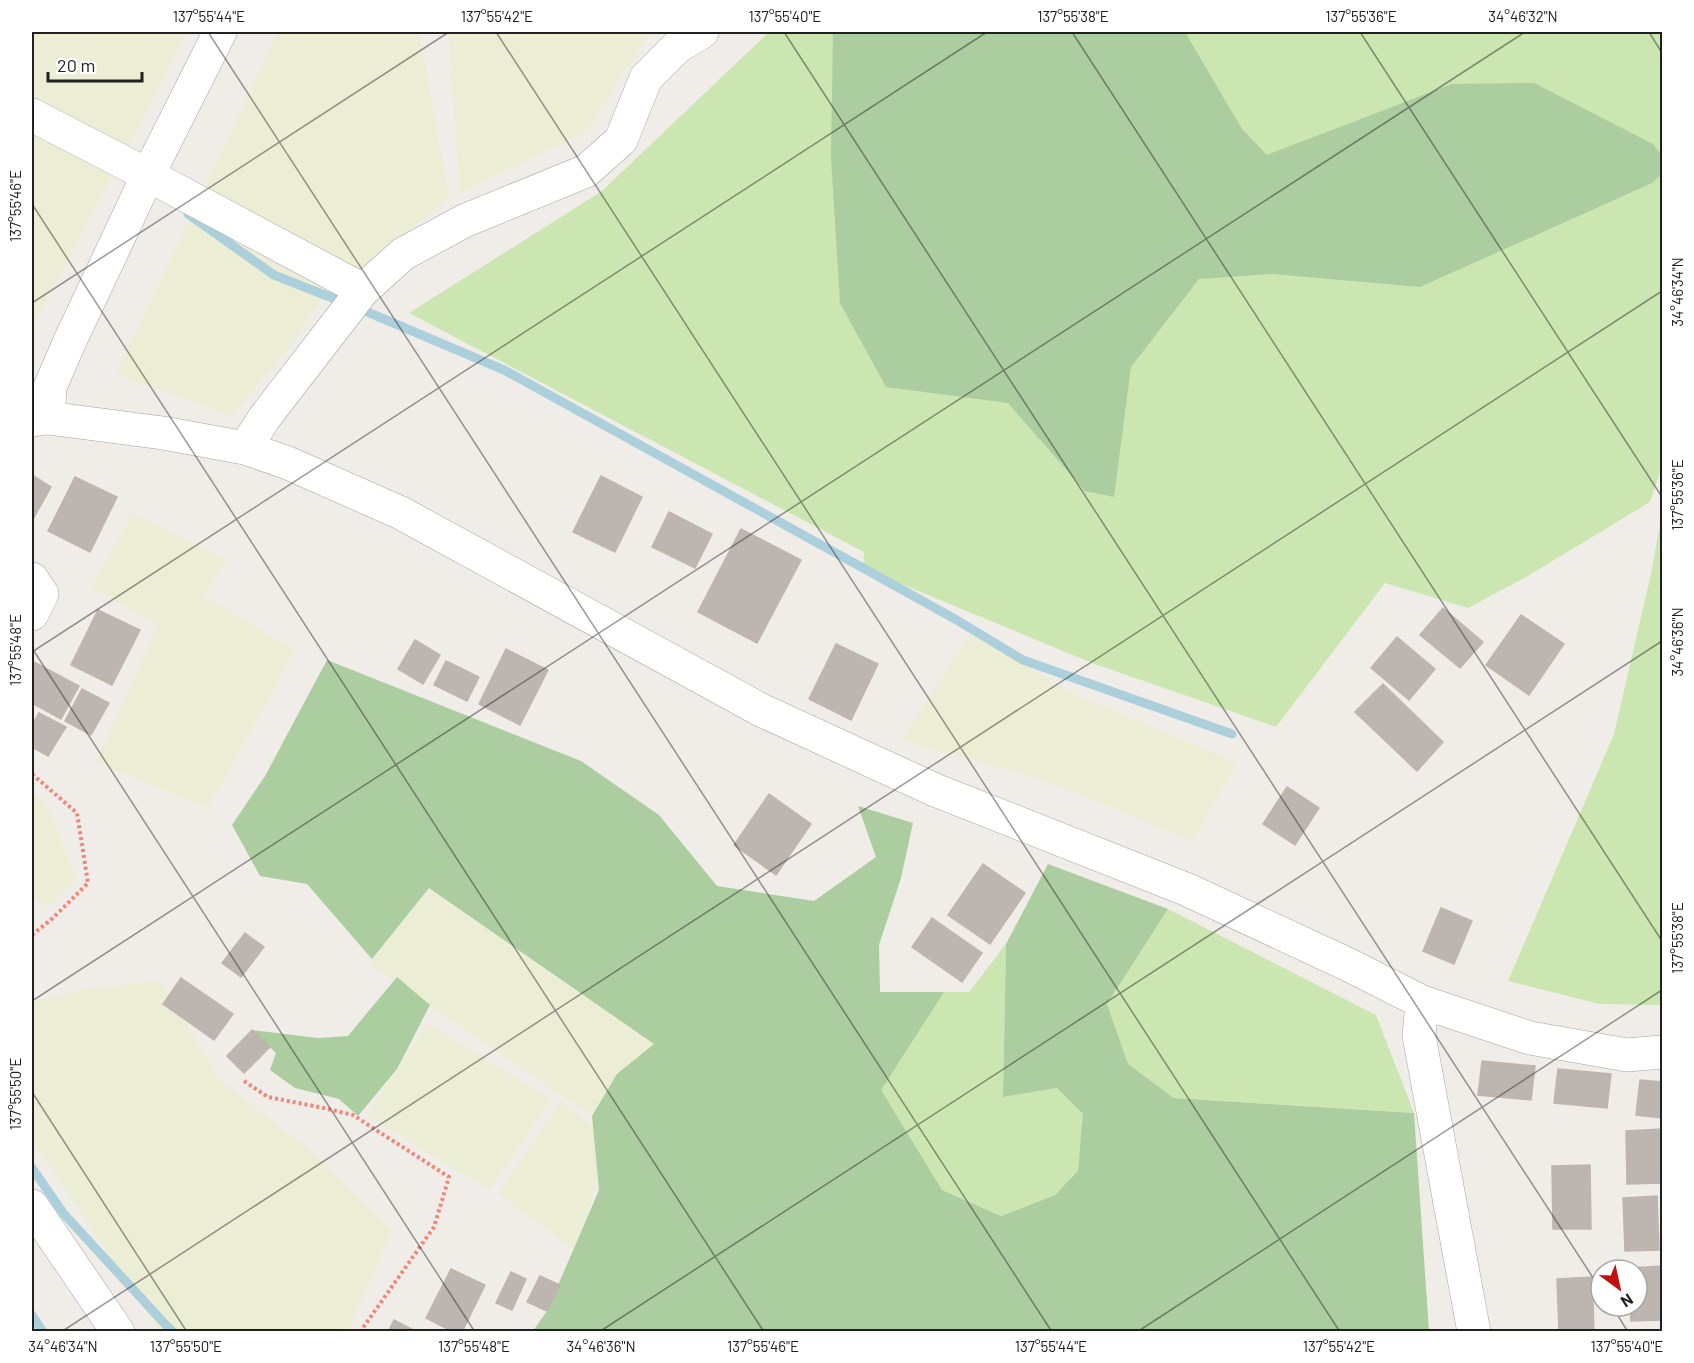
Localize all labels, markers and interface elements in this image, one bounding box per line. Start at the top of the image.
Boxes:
text: 137°55'44"E [173,7,245,25]
text: 137°55'42"E [461,7,533,25]
text: 137°55'40"E [749,7,821,25]
text: 137°55'38"E [1037,7,1109,25]
text: 137°55'36"E [1325,7,1397,25]
text: 34°46'32"N [1488,7,1558,25]
scale bar [48,45,142,83]
text: 20 m [57,54,95,76]
text: 137°55'46"E [6,170,24,242]
text: 34°46'34"N [1668,257,1686,327]
text: 137°55'36"E [1668,459,1686,531]
text: 34°46'36"N [1668,607,1686,677]
text: 137°55'48"E [6,614,24,686]
text: 137°55'38"E [1668,902,1686,974]
text: 137°55'50"E [6,1058,24,1130]
north arrow [1589,1258,1649,1318]
text: N [1618,1290,1637,1312]
text: 34°46'34"N [28,1337,98,1355]
text: 137°55'50"E [150,1337,222,1355]
text: 137°55'48"E [438,1337,510,1355]
text: 34°46'36"N [566,1337,636,1355]
text: 137°55'46"E [727,1337,799,1355]
text: 137°55'44"E [1015,1337,1087,1355]
text: 137°55'42"E [1303,1337,1375,1355]
text: 137°55'40"E [1591,1337,1663,1355]

